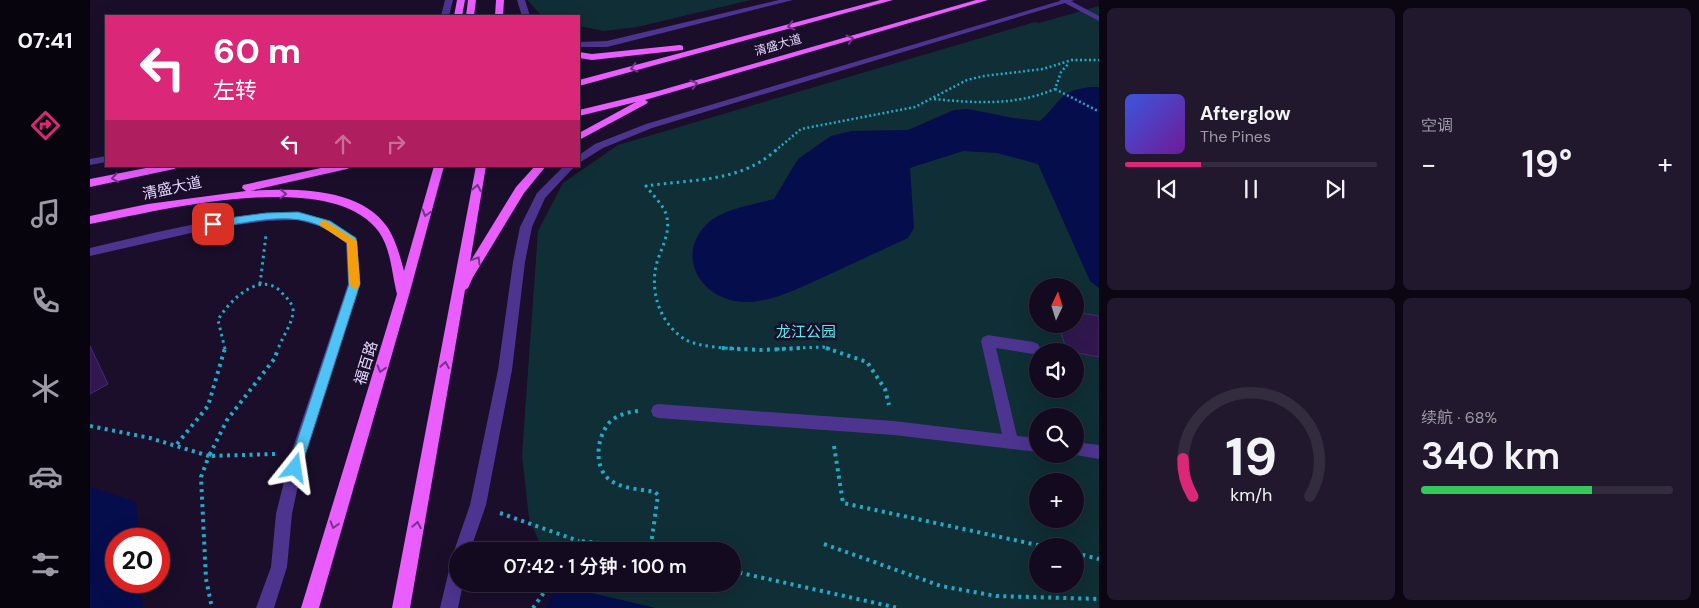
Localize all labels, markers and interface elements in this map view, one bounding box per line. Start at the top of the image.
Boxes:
one-way arrow [787,20,796,31]
text: 07:41 [17,26,73,55]
text: 60 m [213,28,301,74]
street label: 清盛大道 [753,31,803,59]
one-way arrow [845,34,854,44]
icon: left [130,35,195,100]
one-way arrow [630,62,639,73]
text: 左转 [213,76,257,105]
one-way arrow [689,79,697,89]
text: Afterglow [1200,101,1291,126]
icon: directions [28,108,63,143]
text: 空调 [1421,115,1453,136]
text: The Pines [1200,126,1271,147]
icon: left [276,130,304,158]
icon: ahead [329,130,357,158]
icon: right [382,130,410,158]
text: 19° [1522,139,1572,189]
text: − [1421,146,1436,183]
text: + [1658,146,1673,183]
one-way arrow [110,172,119,182]
street label: 清盛大道 [141,172,203,204]
icon: previous [1153,175,1181,203]
icon: pause [1237,175,1265,203]
icon: next [1321,175,1349,203]
one-way arrow [471,184,482,193]
one-way arrow [279,188,287,199]
icon: music [28,196,63,231]
pin [192,203,234,245]
one-way arrow [422,209,432,217]
icon: arrive [199,210,227,238]
one-way arrow [471,256,481,265]
north arrow [1029,278,1084,332]
map controls [1029,278,1084,593]
icon: phone [28,283,63,318]
park label: 龙江公园 [776,322,836,342]
street label: 福百路 [350,339,382,387]
button: sound [1029,343,1084,398]
one-way arrow [439,361,449,370]
one-way arrow [377,365,387,373]
icon: climate [28,371,63,406]
text: 续航 · 68% [1421,407,1497,428]
button: search [1029,408,1084,463]
text: 19 [1225,423,1277,491]
text: 340 km [1421,431,1560,481]
position arrow [268,441,320,493]
icon: car [28,459,63,494]
button: + [1029,473,1084,528]
text: km/h [1230,483,1272,507]
one-way arrow [330,520,340,529]
one-way arrow [411,521,421,530]
speed limit sign: 20 [105,528,170,593]
button: − [1029,538,1084,593]
icon: filters [28,547,63,582]
text: 07:42 · 1 分钟 · 100 m [503,554,687,579]

